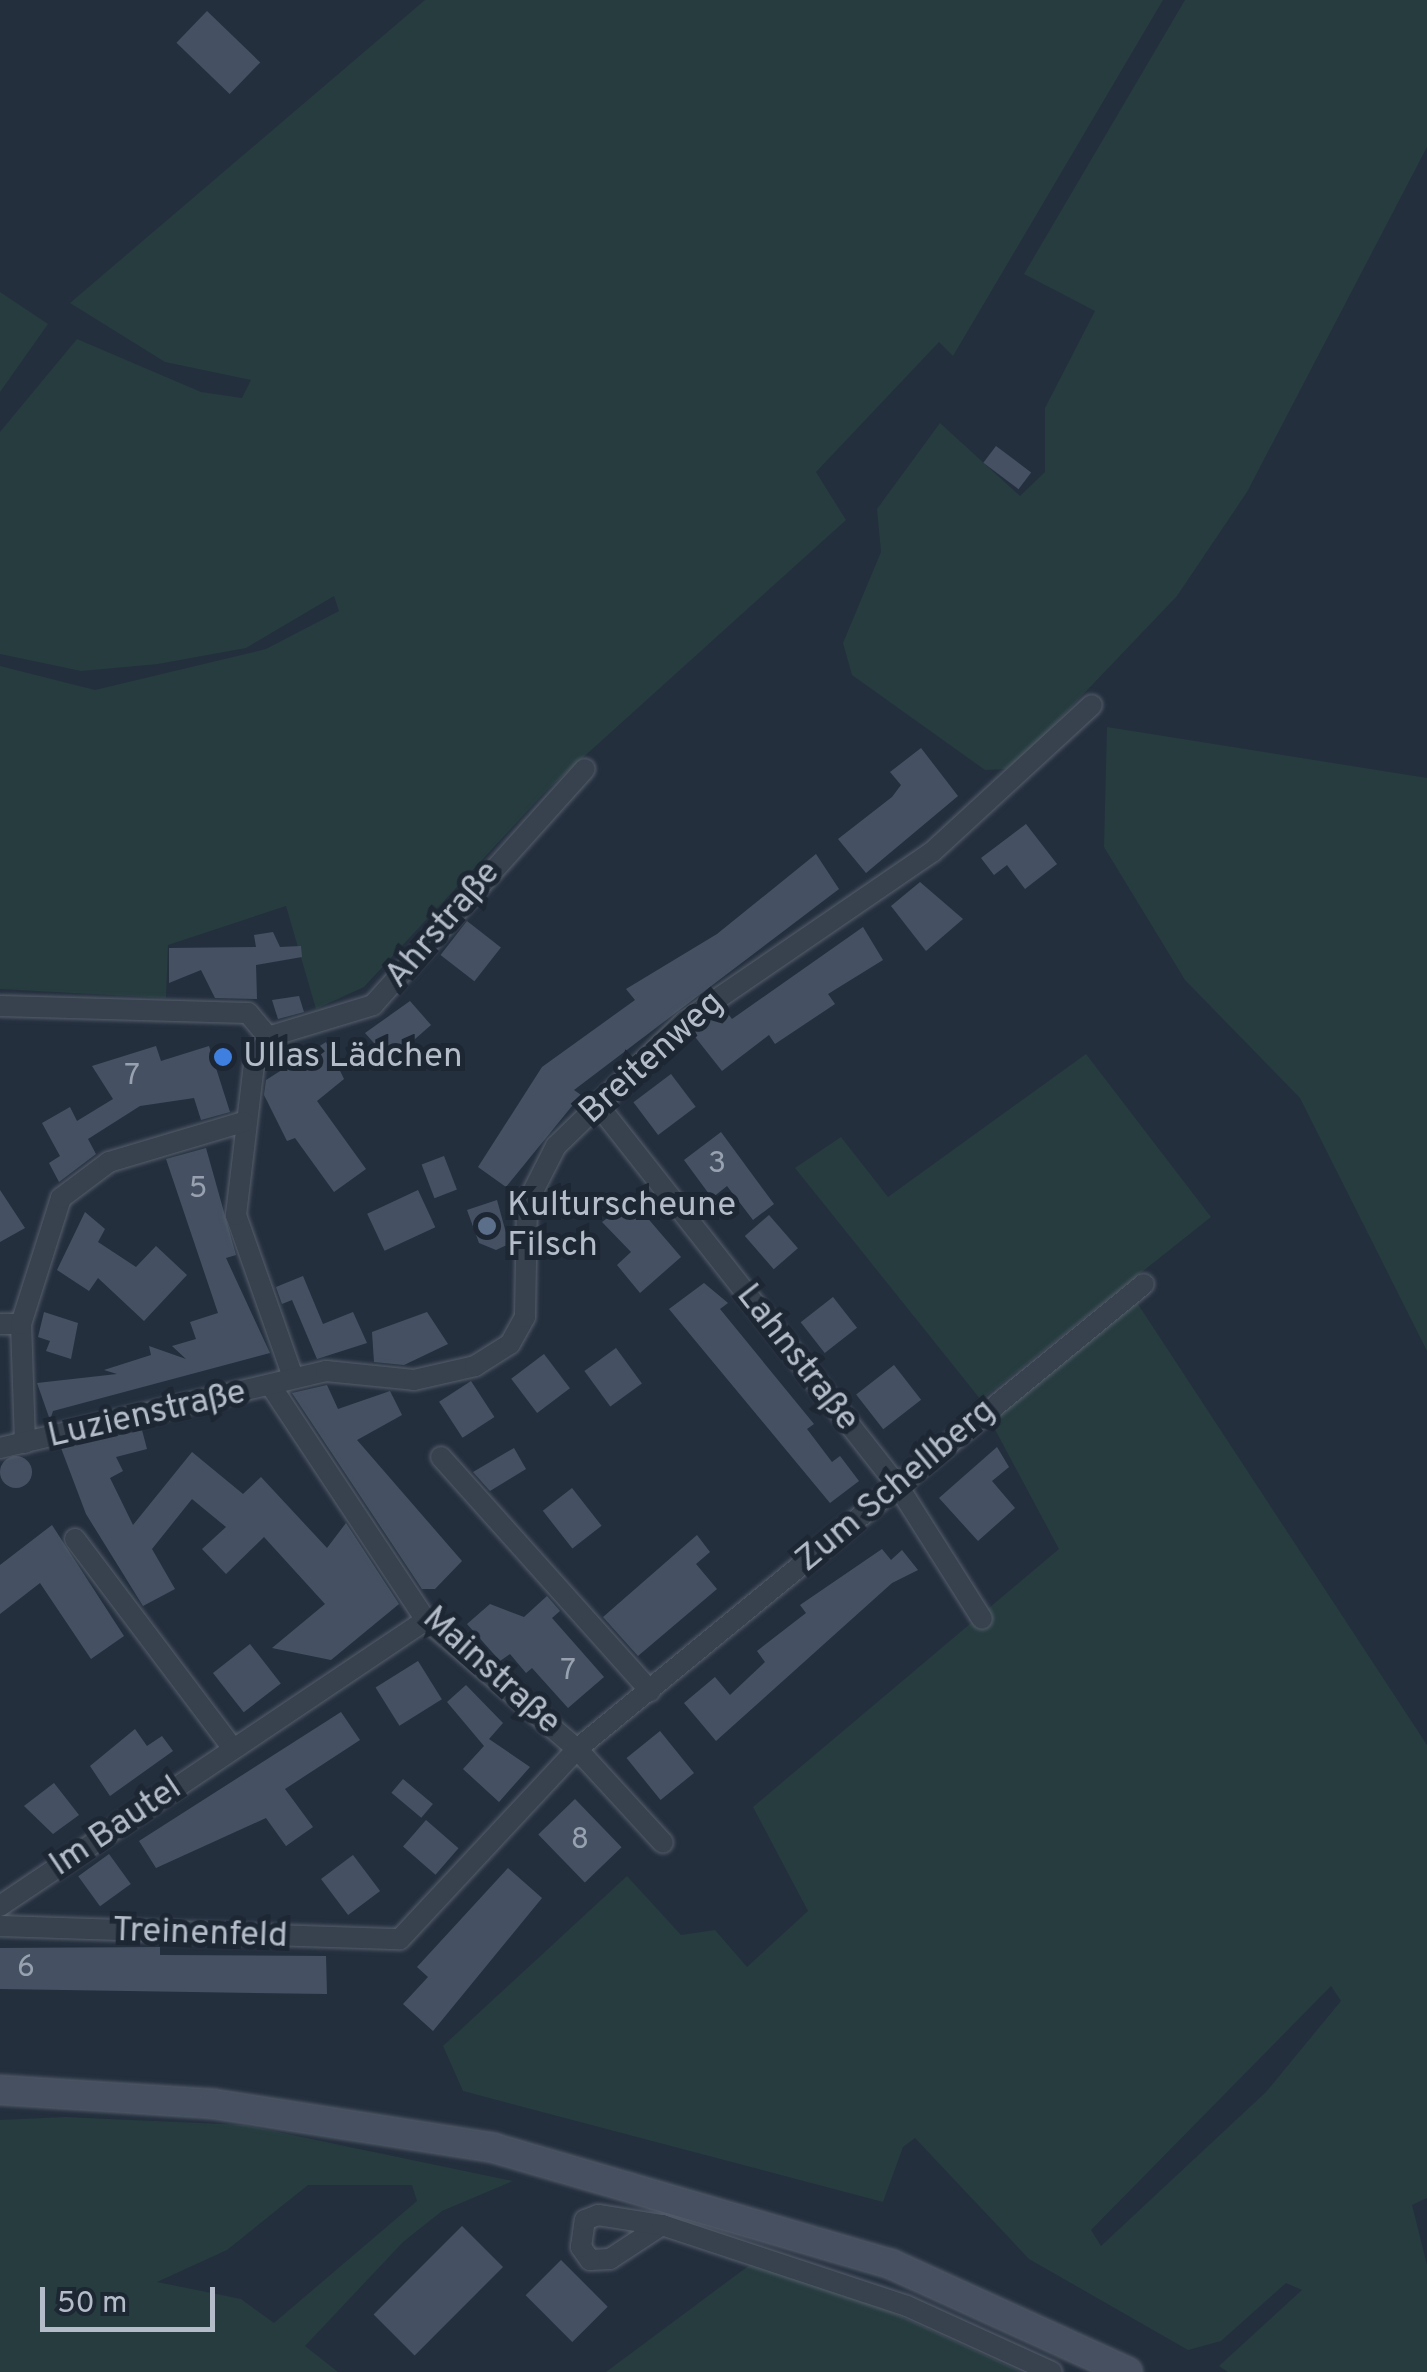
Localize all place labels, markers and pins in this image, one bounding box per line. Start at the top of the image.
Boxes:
place label: Ullas Lädchen [243,1036,463,1078]
marker: Ullas Lädchen [212,1046,234,1068]
place label: Kulturscheune Filsch [507,1185,736,1267]
marker: Kulturscheune Filsch [476,1215,498,1237]

